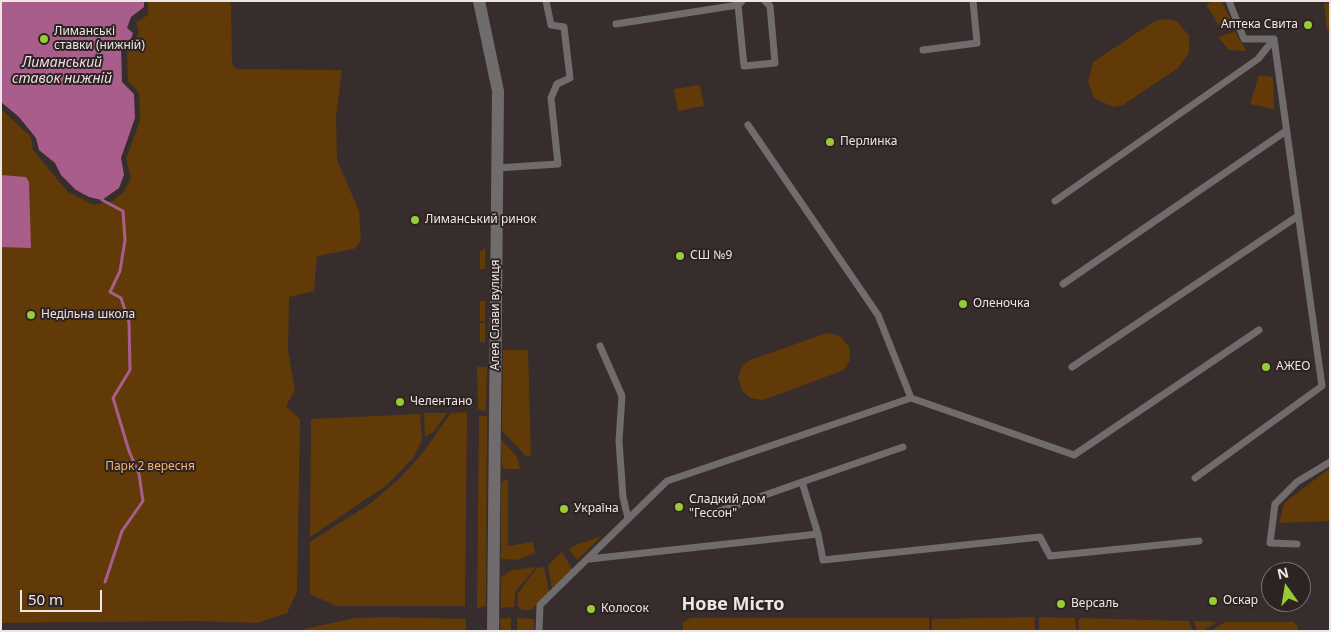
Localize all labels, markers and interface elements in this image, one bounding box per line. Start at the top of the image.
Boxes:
place label: Аптека Свита [1221,18,1298,32]
marker: Аптека Свита [1302,19,1314,31]
place label: Лиманські ставки (нижній) [54,25,145,53]
marker: Лиманські ставки (нижній) [38,33,50,45]
water label: Лиманський ставок нижній [12,55,112,88]
place label: Перлинка [840,135,897,149]
marker: Перлинка [824,136,836,148]
place label: Лиманський ринок [425,213,537,227]
marker: Лиманський ринок [409,214,421,226]
place label: СШ №9 [690,249,732,263]
marker: СШ №9 [674,250,686,262]
street label: Алея Слави вулиця [489,260,503,370]
place label: Оленочка [973,297,1030,311]
marker: Оленочка [957,298,969,310]
place label: Недільна школа [41,308,135,322]
marker: Недільна школа [25,309,37,321]
place label: АЖЕО [1276,360,1310,374]
marker: АЖЕО [1260,361,1272,373]
place label: Челентано [410,395,472,409]
marker: Челентано [394,396,406,408]
park label: Парк 2 вересня [105,460,195,474]
place label: Сладкий дом "Гессон" [689,493,766,521]
marker: Сладкий дом "Гессон" [673,501,685,513]
place label: Україна [574,502,619,516]
marker: Україна [558,503,570,515]
north arrow [1261,562,1311,612]
text: N [1275,562,1290,583]
scale bar [22,580,105,612]
text: 50 m [28,589,63,609]
district label: Нове Місто [682,594,784,616]
place label: Оскар [1223,594,1258,608]
marker: Оскар [1207,595,1219,607]
place label: Версаль [1071,597,1119,611]
marker: Версаль [1055,598,1067,610]
place label: Колосок [601,602,649,616]
marker: Колосок [585,603,597,615]

